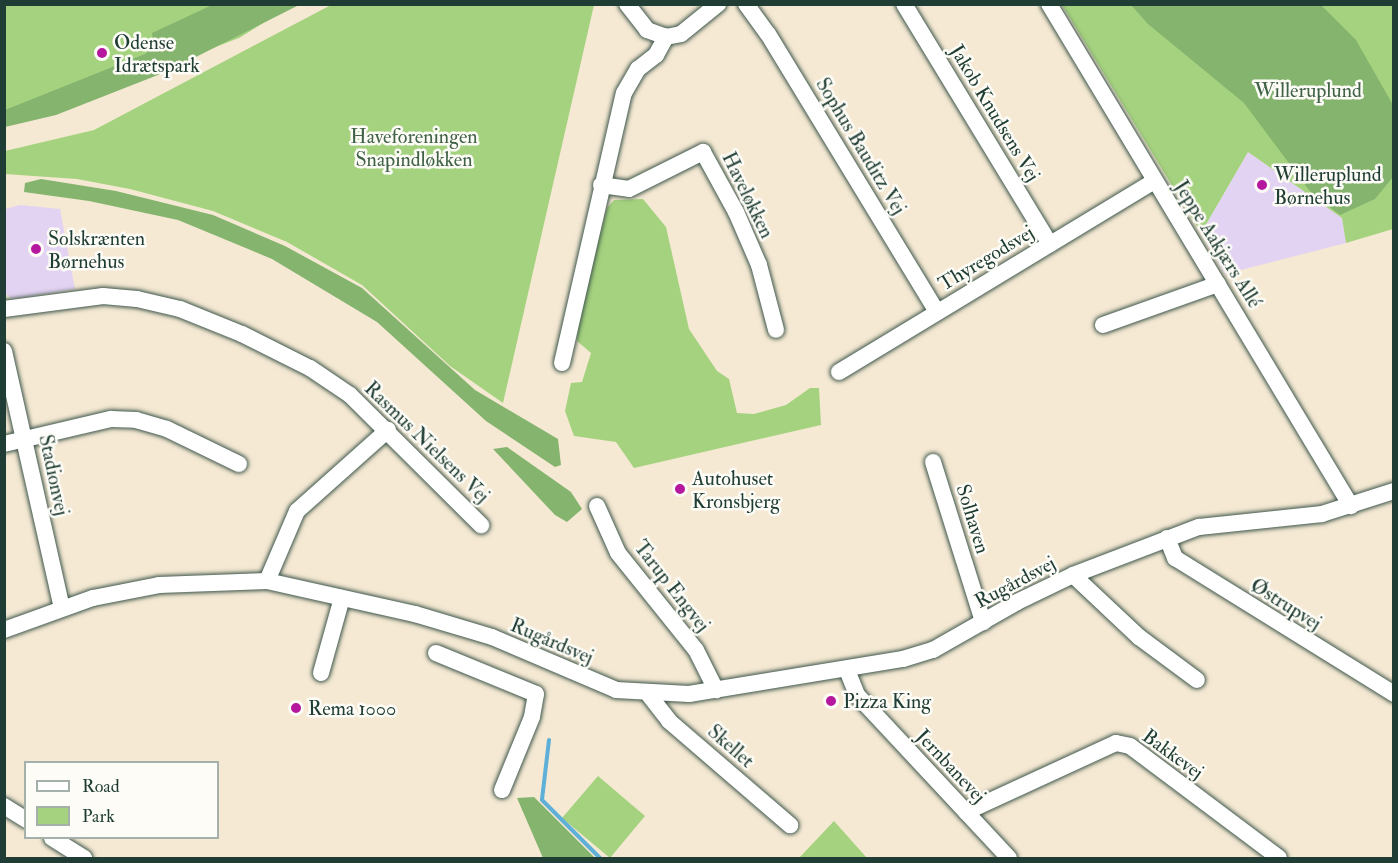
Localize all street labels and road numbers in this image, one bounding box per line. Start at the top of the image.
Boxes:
street label: Jakob Knudsens Vej [945,40,1045,186]
street label: Sophus Bauditz Vej [811,73,911,219]
street label: Haveløkken [717,148,779,242]
street label: Jeppe Aakjærs Allé [1169,176,1267,312]
street label: Thyregodsvej [934,220,1038,296]
street label: Rasmus Nielsens Vej [359,376,495,508]
street label: Stadionvej [34,432,74,518]
street label: Solhaven [951,481,995,557]
street label: Tarup Engvej [629,536,715,636]
street label: Rugårdsvej [971,551,1059,613]
street label: Østrupvej [1246,573,1326,635]
street label: Rugårdsvej [507,613,597,669]
street label: Skellet [703,719,759,773]
street label: Jernbanevej [911,724,991,808]
street label: Bakkevej [1138,724,1208,784]

